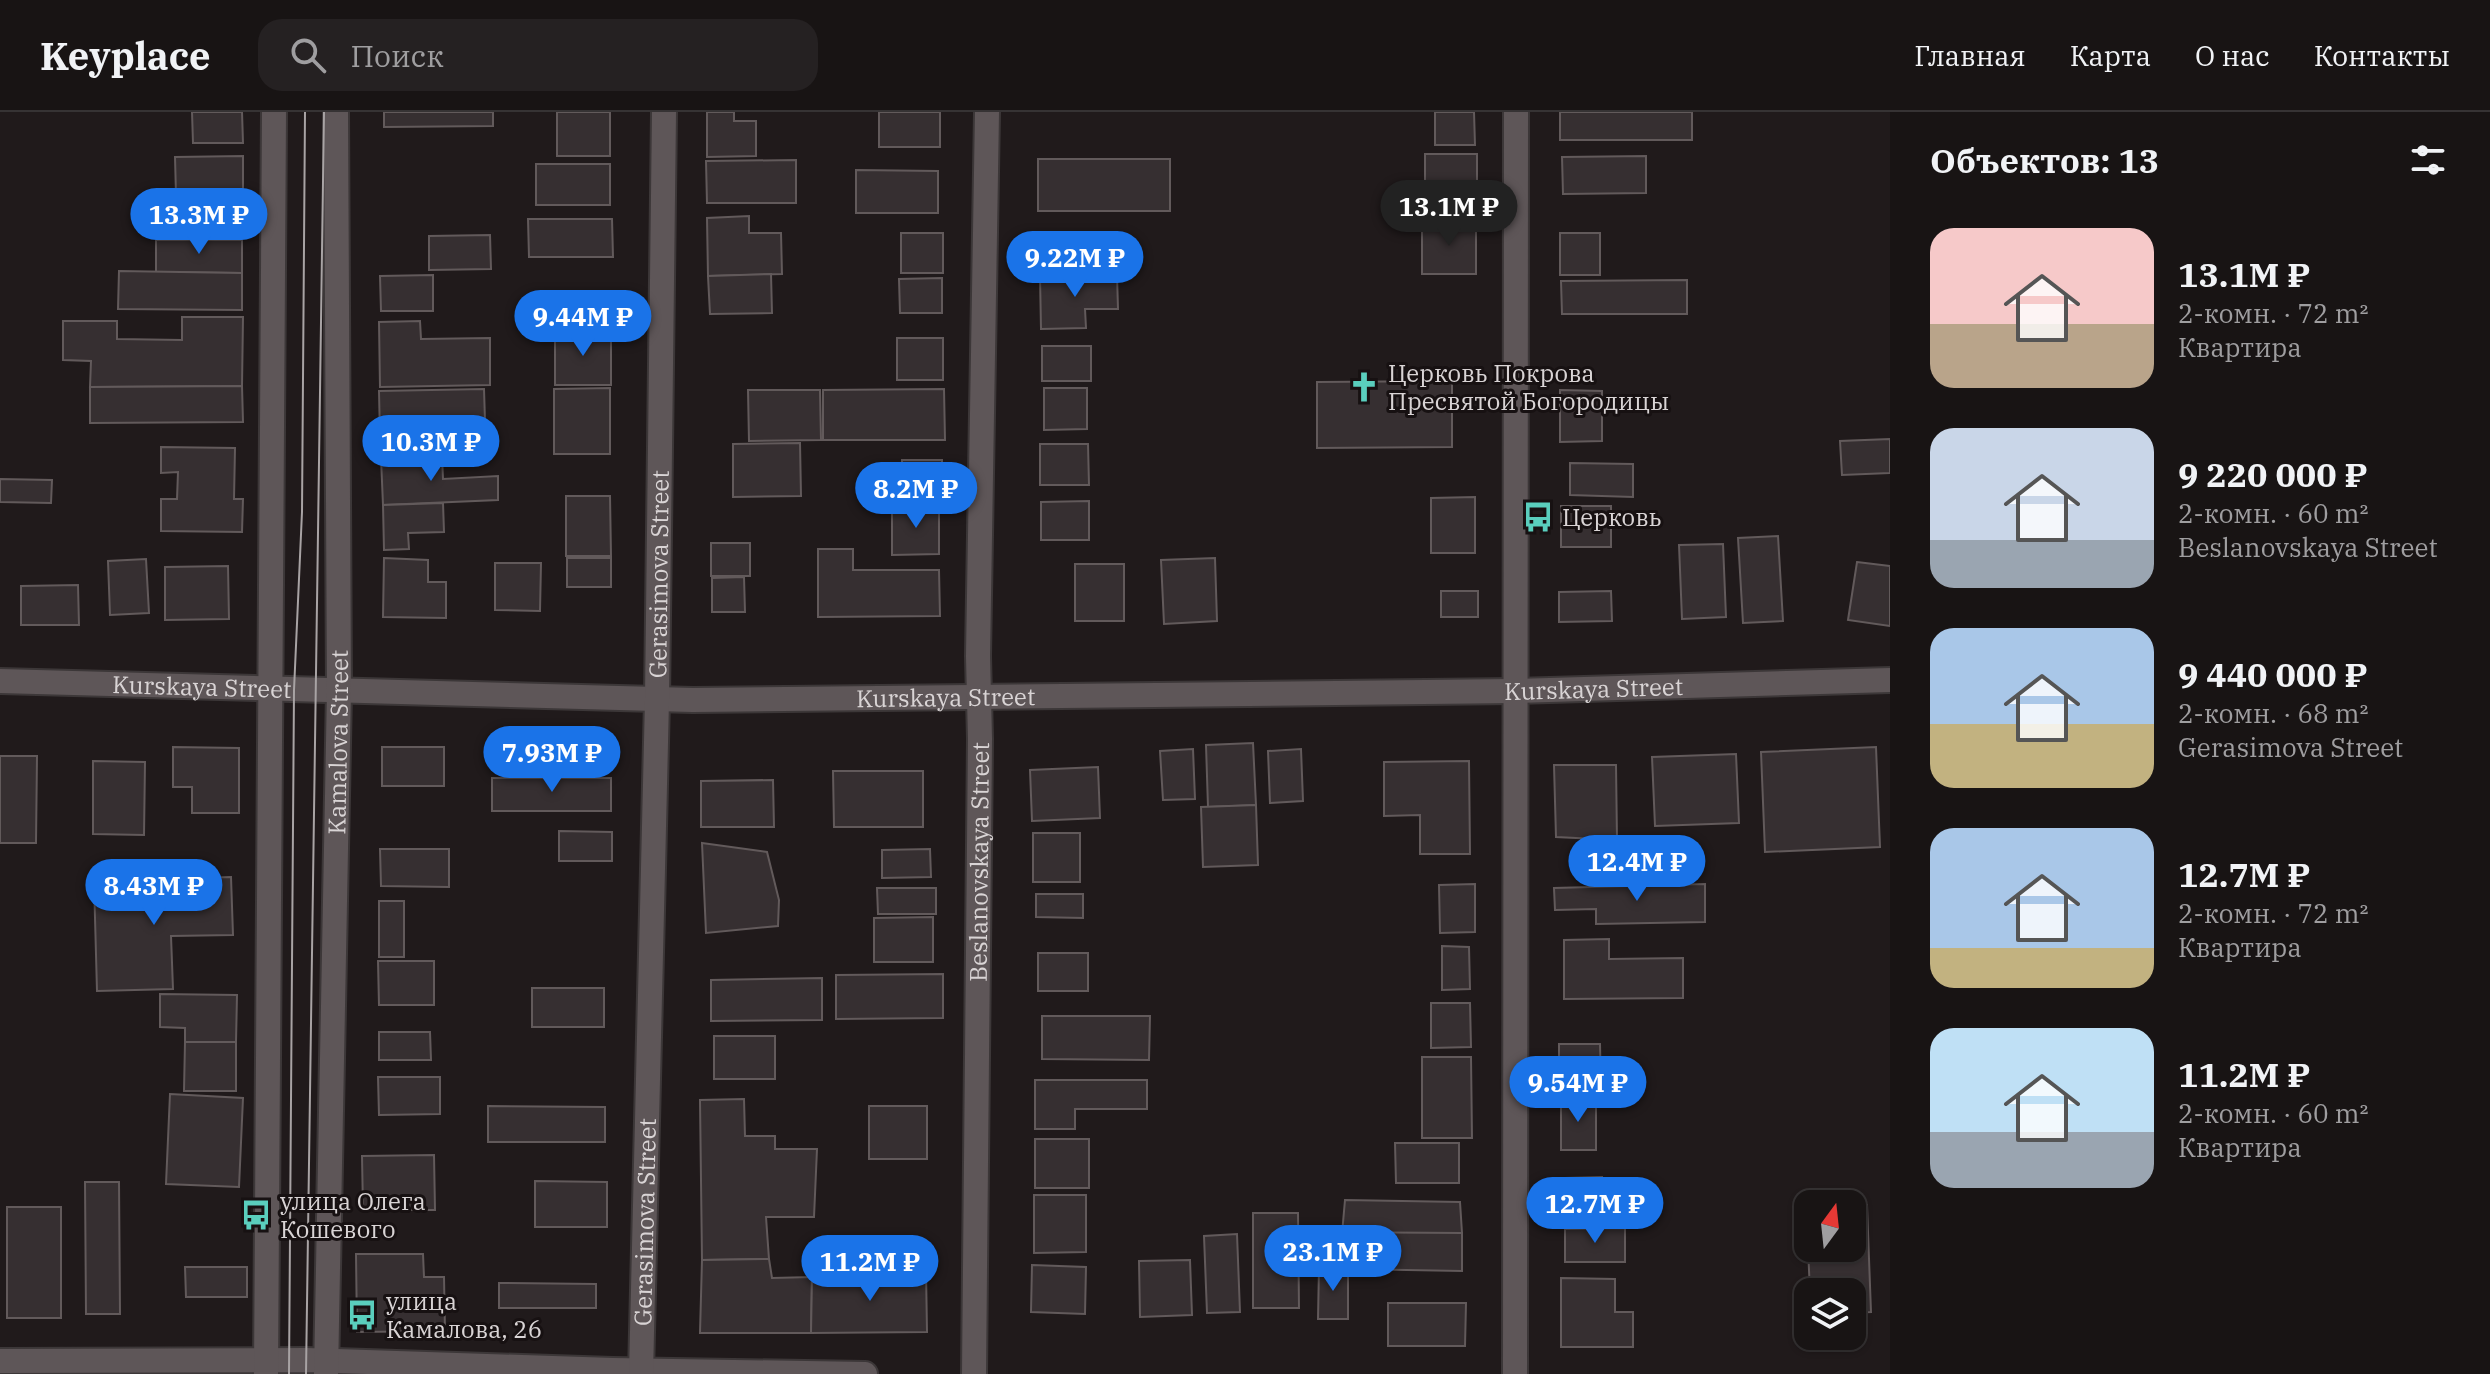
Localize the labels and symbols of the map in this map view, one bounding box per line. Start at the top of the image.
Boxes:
pin: 13.1M ₽ [1375,180,1523,248]
pin: 13.3M ₽ [125,188,273,256]
pin: 9.22M ₽ [1001,231,1149,299]
pin: 9.44M ₽ [509,290,657,358]
place label: Церковь Покрова Пресвятой Богородицы [1388,357,1669,417]
church icon: Церковь Покрова Пресвятой Богородицы [1347,370,1381,404]
pin: 10.3M ₽ [357,415,505,483]
pin: 8.2M ₽ [851,462,981,530]
street label: Gerasimova Street [641,470,676,678]
bus stop icon: Церковь [1521,500,1555,534]
place label: Церковь [1562,501,1662,533]
street label: Kamalova Street [320,650,355,835]
street label: Kurskaya Street [112,668,292,705]
street label: Kurskaya Street [1504,670,1684,707]
street label: Kurskaya Street [856,680,1035,714]
pin: 7.93M ₽ [478,726,626,794]
street label: Beslanovskaya Street [962,742,996,982]
pin: 12.4M ₽ [1563,835,1711,903]
pin: 8.43M ₽ [80,859,228,927]
pin: 9.54M ₽ [1504,1056,1652,1124]
street label: Gerasimova Street [626,1118,663,1326]
pin: 12.7M ₽ [1521,1177,1669,1245]
place label: улица Олега Кошевого [280,1185,426,1245]
north arrow [1794,1190,1866,1262]
bus stop icon: улица Олега Кошевого [239,1198,273,1232]
pin: 23.1M ₽ [1259,1225,1407,1293]
pin: 11.2M ₽ [796,1235,944,1303]
place label: улица Камалова, 26 [386,1285,542,1345]
bus stop icon: улица Камалова, 26 [345,1298,379,1332]

